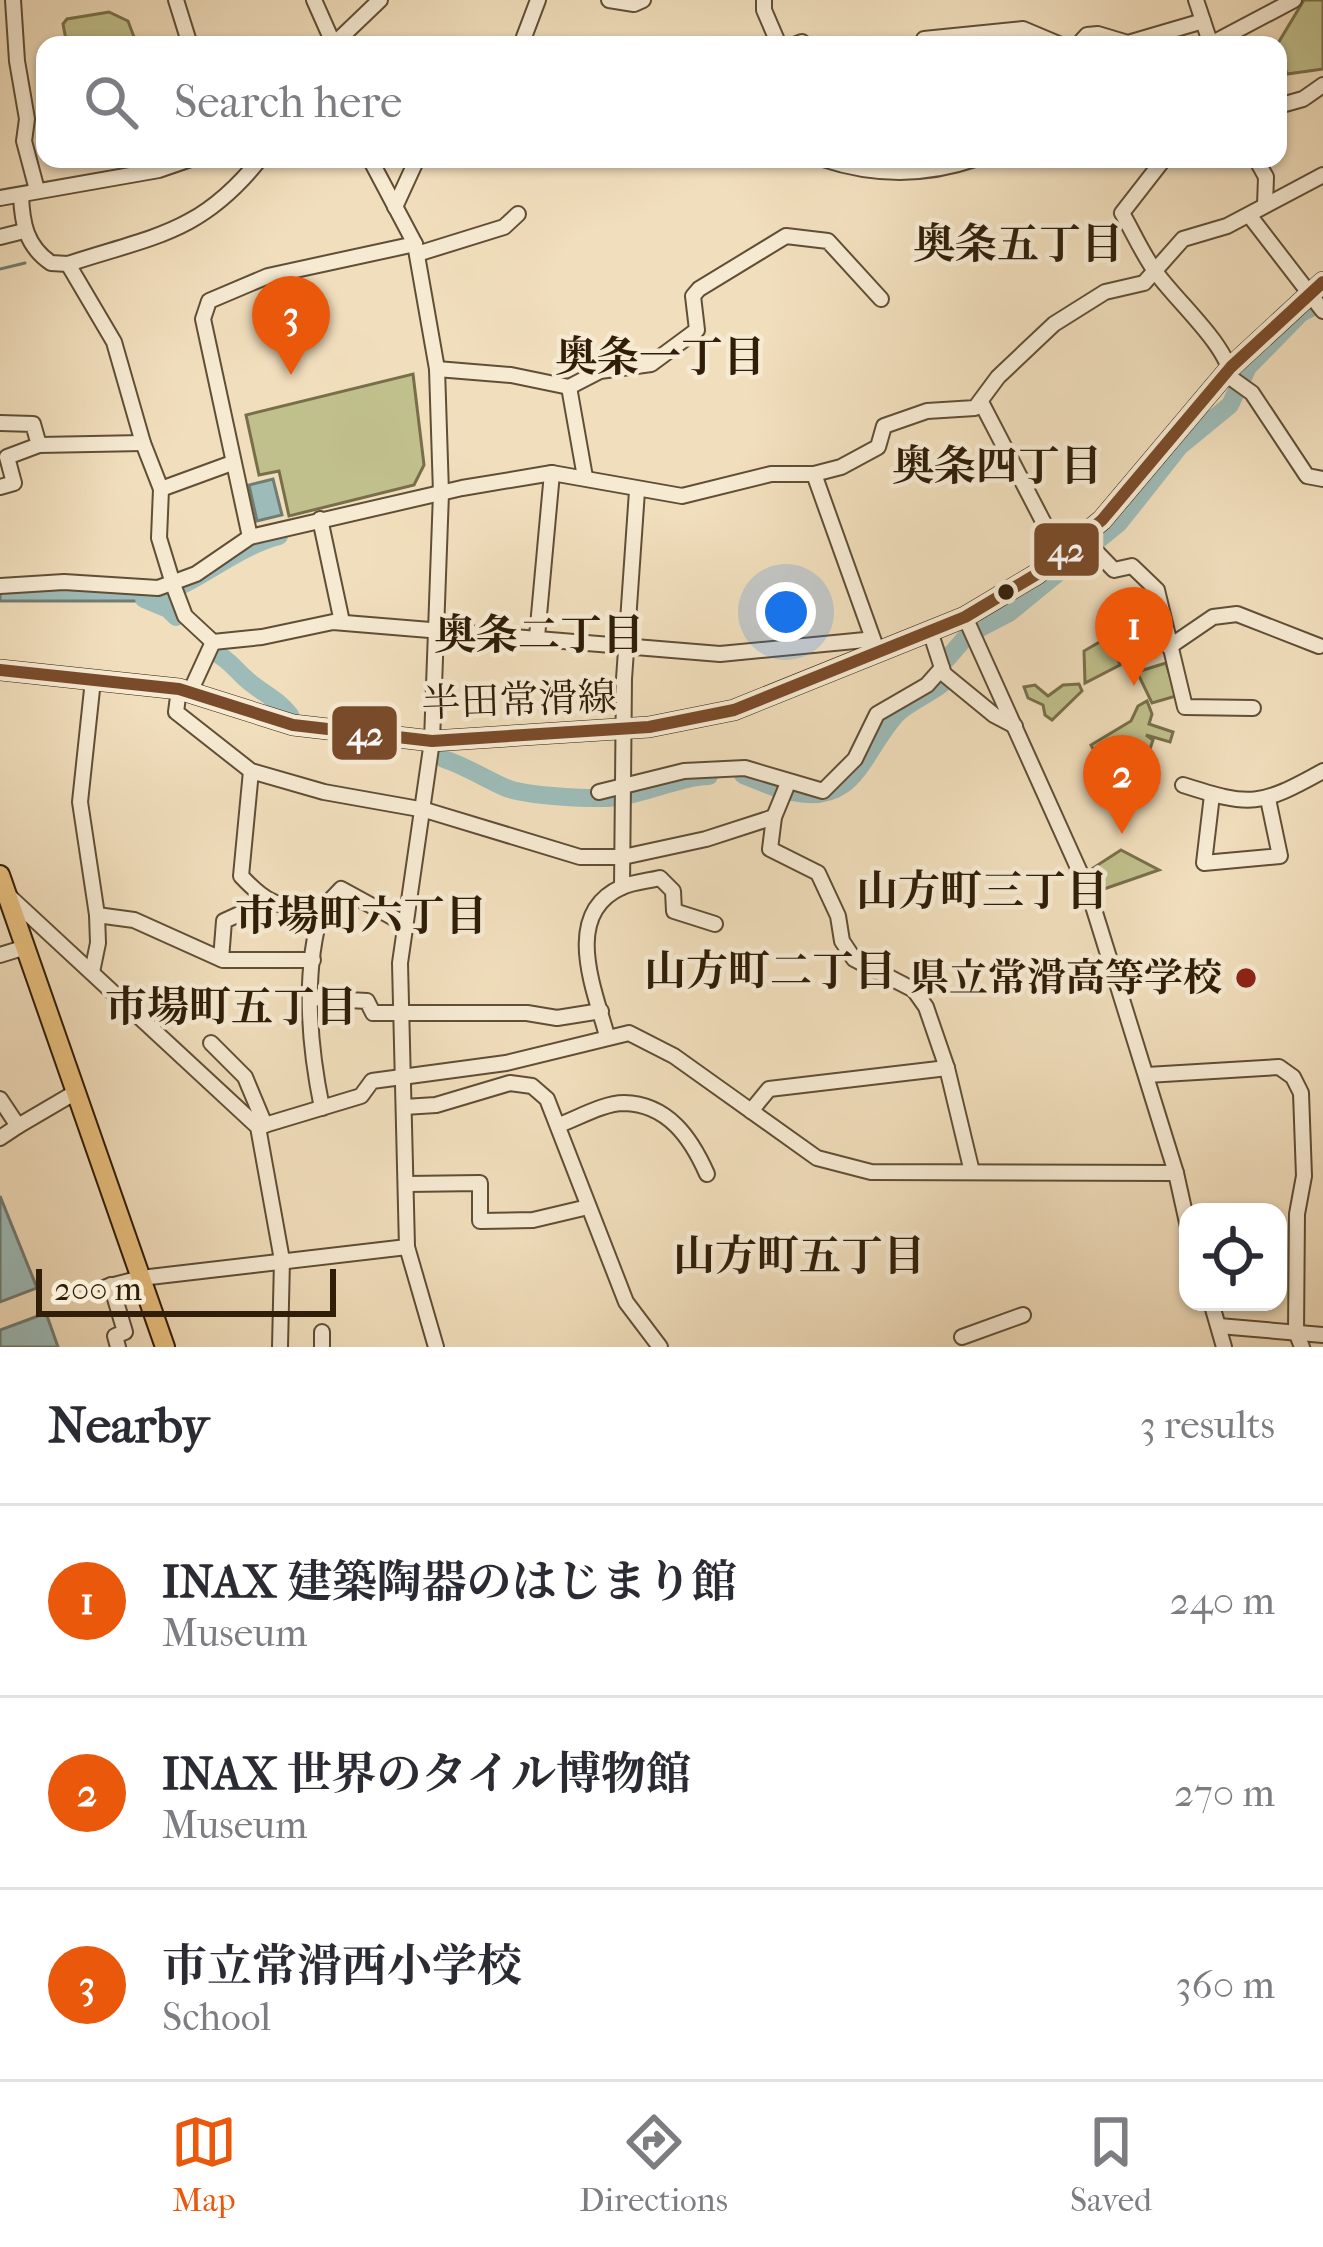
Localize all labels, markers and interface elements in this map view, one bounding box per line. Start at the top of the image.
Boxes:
search box [36,36,1287,168]
icon: search [78,69,144,135]
text: Search here [174,76,402,129]
district label: 奥条五丁目 [913,220,1123,269]
pin: 3 [252,276,330,375]
district label: 奥条一丁目 [555,333,765,382]
district label: 奥条四丁目 [892,442,1102,491]
line badge: 42 [1032,521,1101,578]
text: 42 [1047,531,1084,571]
unlabelled marker [995,581,1017,603]
your location [756,582,816,642]
pin: 1 [1095,587,1173,686]
district label: 奥条二丁目 [434,611,644,660]
street label: 半田常滑線 [421,674,617,726]
line badge: 42 [330,704,399,762]
text: 42 [346,715,383,755]
pin: 2 [1083,735,1161,834]
district label: 山方町三丁目 [856,867,1108,916]
district label: 市場町六丁目 [235,892,487,941]
district label: 山方町二丁目 [644,947,896,996]
place label: 県立常滑高等学校 [910,955,1222,1001]
marker: 県立常滑高等学校 [1233,965,1259,991]
district label: 市場町五丁目 [105,983,357,1032]
map controls [1179,1203,1287,1311]
button: locate [1179,1203,1287,1311]
district label: 山方町五丁目 [673,1232,925,1281]
scale bar [36,1263,336,1316]
text: 200 m [54,1270,142,1309]
text: Nearby [48,1395,209,1455]
text: 3 results [1140,1402,1275,1448]
text: INAX 建築陶器のはじまり館 [162,1556,737,1609]
text: 1 [80,1578,94,1624]
text: 240 m [1170,1578,1275,1624]
text: Museum [162,1610,307,1656]
text: INAX 世界のタイル博物館 [162,1748,691,1801]
text: 2 [77,1770,97,1816]
text: 270 m [1174,1770,1275,1816]
text: Museum [162,1802,307,1848]
text: 市立常滑西小学校 [162,1940,522,1993]
text: 3 [79,1962,95,2008]
text: 360 m [1176,1962,1275,2008]
text: School [162,1994,271,2040]
tab: Map [171,2109,237,2220]
tab: Directions [579,2109,728,2220]
tab: Saved [1070,2109,1152,2220]

